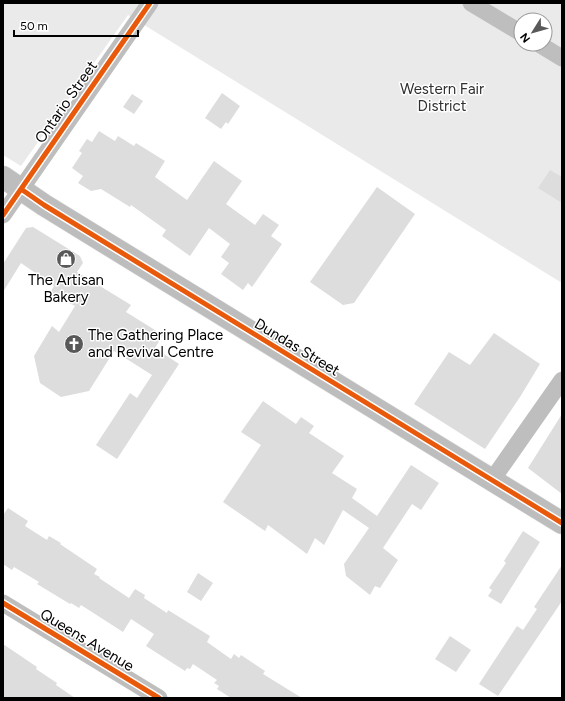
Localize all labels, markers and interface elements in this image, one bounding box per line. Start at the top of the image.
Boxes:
scale bar [14,12,138,38]
north arrow [513,12,553,52]
text: 50 m [20,19,48,33]
text: N [518,30,533,45]
street label: Ontario Street [31,57,101,147]
park label: Western Fair District [400,80,484,115]
shop icon: The Artisan Bakery [55,248,77,270]
place label: The Artisan Bakery [28,271,104,306]
street label: Dundas Street [251,315,343,380]
place label: The Gathering Place and Revival Centre [88,326,223,361]
church icon: The Gathering Place and Revival Centre [63,333,85,355]
street label: Queens Avenue [37,605,137,675]

